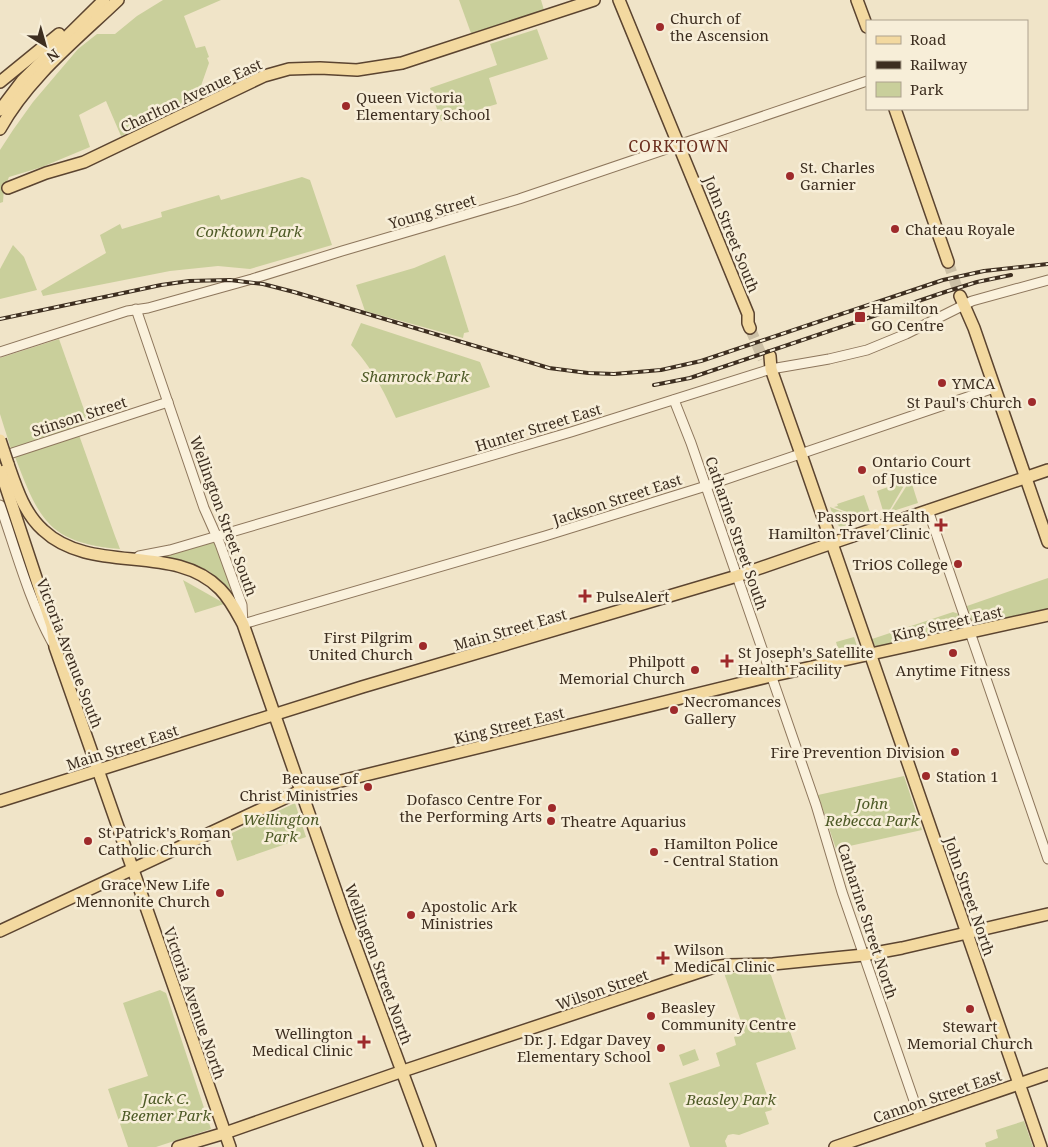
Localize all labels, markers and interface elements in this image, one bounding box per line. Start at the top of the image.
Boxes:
place label: Church of the Ascension [670,8,769,45]
north arrow [20,20,70,70]
legend [866,20,1028,110]
marker: Church of the Ascension [654,21,666,33]
text: Road [910,29,946,49]
text: N [43,45,63,67]
street label: Charlton Avenue East [117,53,265,137]
text: Railway [910,54,968,74]
text: Park [910,79,944,99]
place label: Queen Victoria Elementary School [356,87,490,124]
marker: Queen Victoria Elementary School [340,100,352,112]
district label: CORKTOWN [628,135,730,157]
place label: St. Charles Garnier [800,157,875,194]
marker: St. Charles Garnier [784,170,796,182]
street label: John Street South [699,172,765,296]
street label: Young Street [385,189,478,233]
place label: Chateau Royale [905,219,1015,239]
park label: Corktown Park [196,221,303,241]
marker: Chateau Royale [889,223,901,235]
place label: Hamilton GO Centre [871,298,944,335]
marker: Hamilton GO Centre [853,310,867,324]
park label: Shamrock Park [361,366,469,386]
place label: YMCA [951,373,996,393]
marker: YMCA [936,377,948,389]
street label: Stinson Street [29,391,129,441]
place label: St Paul's Church [907,392,1022,412]
marker: St Paul's Church [1026,396,1038,408]
street label: Hunter Street East [472,398,604,456]
street label: Wellington Street South [186,433,262,599]
place label: Ontario Court of Justice [872,451,971,488]
street label: Catharine Street South [701,454,773,613]
marker: Ontario Court of Justice [856,464,868,476]
street label: Jackson Street East [549,469,684,530]
place label: Passport Health Hamilton Travel Clinic [768,506,930,543]
marker: Passport Health Hamilton Travel Clinic [934,518,948,532]
place label: TriOS College [852,554,948,574]
marker: TriOS College [952,558,964,570]
street label: Victoria Avenue South [32,575,108,731]
place label: PulseAlert [596,586,670,606]
marker: PulseAlert [578,589,592,603]
street label: King Street East [890,601,1004,645]
street label: Main Street East [451,603,569,655]
place label: First Pilgrim United Church [309,627,413,664]
marker: First Pilgrim United Church [417,640,429,652]
place label: St Joseph's Satellite Health Facility [738,642,874,679]
marker: Anytime Fitness [947,647,959,659]
place label: Philpott Memorial Church [559,651,685,688]
marker: St Joseph's Satellite Health Facility [720,654,734,668]
place label: Anytime Fitness [896,660,1011,680]
marker: Philpott Memorial Church [689,664,701,676]
place label: Necromances Gallery [684,691,781,728]
street label: King Street East [452,702,566,748]
marker: Necromances Gallery [668,704,680,716]
street label: Main Street East [64,719,180,775]
place label: Fire Prevention Division [770,742,945,762]
marker: Fire Prevention Division [949,746,961,758]
place label: Station 1 [936,766,999,786]
place label: Because of Christ Ministries [239,768,359,805]
marker: Station 1 [920,770,932,782]
marker: Because of Christ Ministries [362,781,374,793]
place label: Dofasco Centre For the Performing Arts [400,789,542,826]
park label: John Rebecca Park [824,793,919,830]
marker: Dofasco Centre For the Performing Arts [546,802,558,814]
park label: Wellington Park [243,809,319,846]
place label: Theatre Aquarius [561,811,686,831]
marker: Theatre Aquarius [545,815,557,827]
place label: St Patrick's Roman Catholic Church [98,822,231,859]
place label: Hamilton Police - Central Station [664,833,779,870]
street label: John Street North [940,833,1000,959]
marker: St Patrick's Roman Catholic Church [82,835,94,847]
street label: Catharine Street North [833,841,903,1002]
marker: Hamilton Police - Central Station [648,846,660,858]
place label: Grace New Life Mennonite Church [76,874,210,911]
street label: Wellington Street North [341,881,418,1048]
marker: Grace New Life Mennonite Church [214,887,226,899]
place label: Apostolic Ark Ministries [421,896,518,933]
marker: Apostolic Ark Ministries [405,909,417,921]
street label: Victoria Avenue North [160,924,231,1082]
place label: Wilson Medical Clinic [674,939,775,976]
marker: Wilson Medical Clinic [656,951,670,965]
street label: Wilson Street [553,964,651,1014]
place label: Beasley Community Centre [661,997,796,1034]
marker: Stewart Memorial Church [964,1003,976,1015]
marker: Beasley Community Centre [645,1010,657,1022]
place label: Stewart Memorial Church [907,1016,1033,1053]
place label: Wellington Medical Clinic [252,1023,353,1060]
place label: Dr. J. Edgar Davey Elementary School [517,1029,652,1066]
marker: Wellington Medical Clinic [357,1035,371,1049]
marker: Dr. J. Edgar Davey Elementary School [655,1042,667,1054]
street label: Cannon Street East [870,1065,1004,1127]
park label: Jack C. Beemer Park [120,1088,211,1125]
park label: Beasley Park [685,1089,777,1109]

